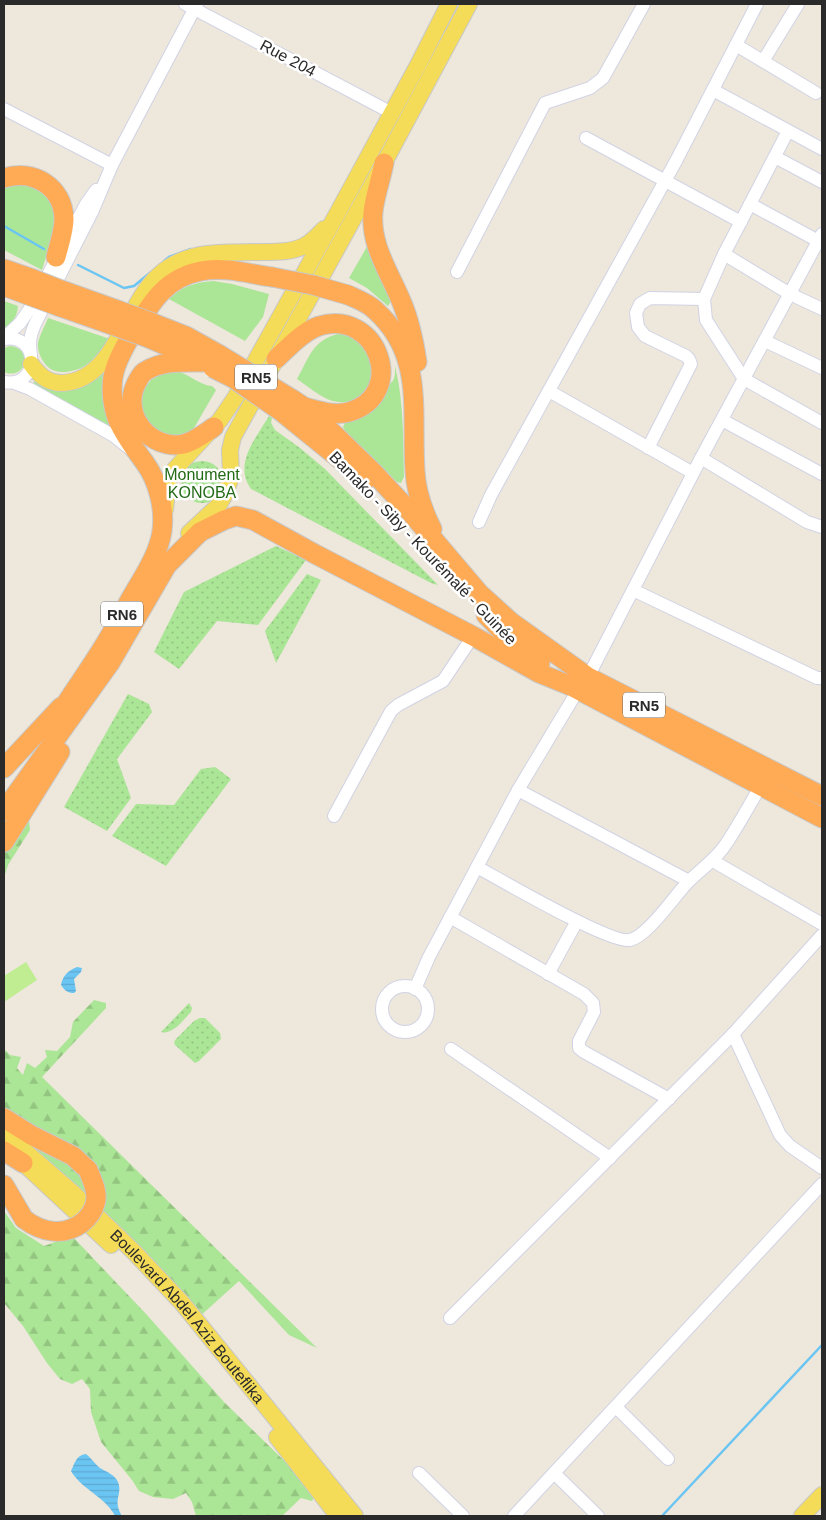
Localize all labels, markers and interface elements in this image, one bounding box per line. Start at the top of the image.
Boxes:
street label: Rue 204 [257,36,319,80]
road number: RN5 [235,364,277,390]
street label: Bamako - Siby - Kourémalé - Guinée [326,448,520,648]
park label: Monument KONOBA [164,466,240,501]
road number: RN6 [101,602,143,626]
road number: RN5 [623,692,665,718]
street label: Boulevard Abdel Aziz Bouteflika [107,1226,268,1406]

